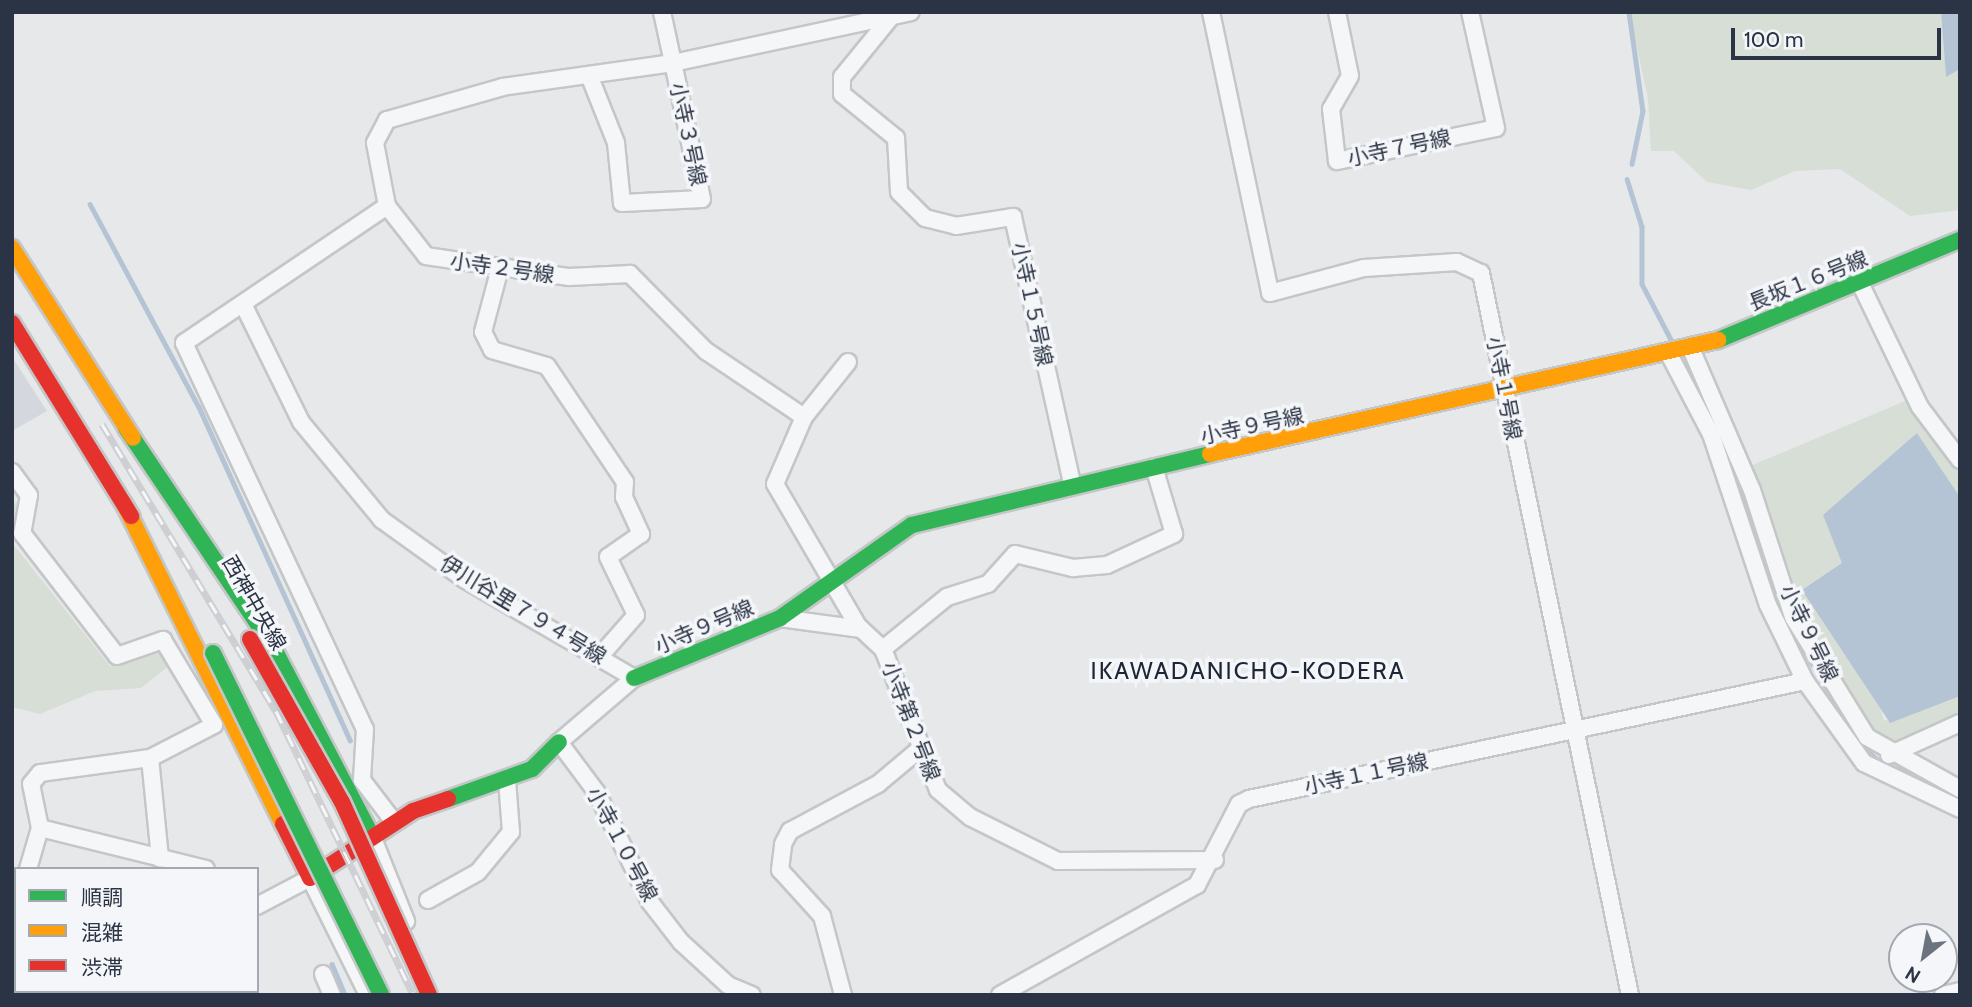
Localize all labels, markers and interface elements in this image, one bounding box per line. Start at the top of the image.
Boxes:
scale bar [1734,14,1944,58]
text: 100 m [1744,27,1803,52]
street label: 小寺３号線 [665,80,711,188]
street label: 小寺７号線 [1345,125,1453,171]
street label: 小寺１５号線 [1007,240,1057,368]
street label: 長坂１６号線 [1745,246,1871,316]
street label: 小寺２号線 [448,248,556,288]
street label: 小寺１号線 [1482,334,1526,442]
street label: 小寺９号線 [1198,403,1306,449]
street label: 西神中央線 [217,551,291,655]
street label: 伊川谷里７９４号線 [436,551,610,669]
street label: 小寺９号線 [1775,580,1843,686]
street label: 小寺９号線 [651,595,757,659]
district label: IKAWADANICHO-KODERA [1093,657,1403,685]
street label: 小寺第２号線 [877,658,945,784]
street label: 小寺１１号線 [1302,749,1430,799]
street label: 小寺１０号線 [581,782,663,906]
legend [14,867,259,993]
text: 順調 [81,885,123,910]
text: 混雑 [81,920,123,945]
north arrow [1888,923,1958,993]
text: 渋滞 [81,955,123,980]
text: N [1901,961,1925,988]

